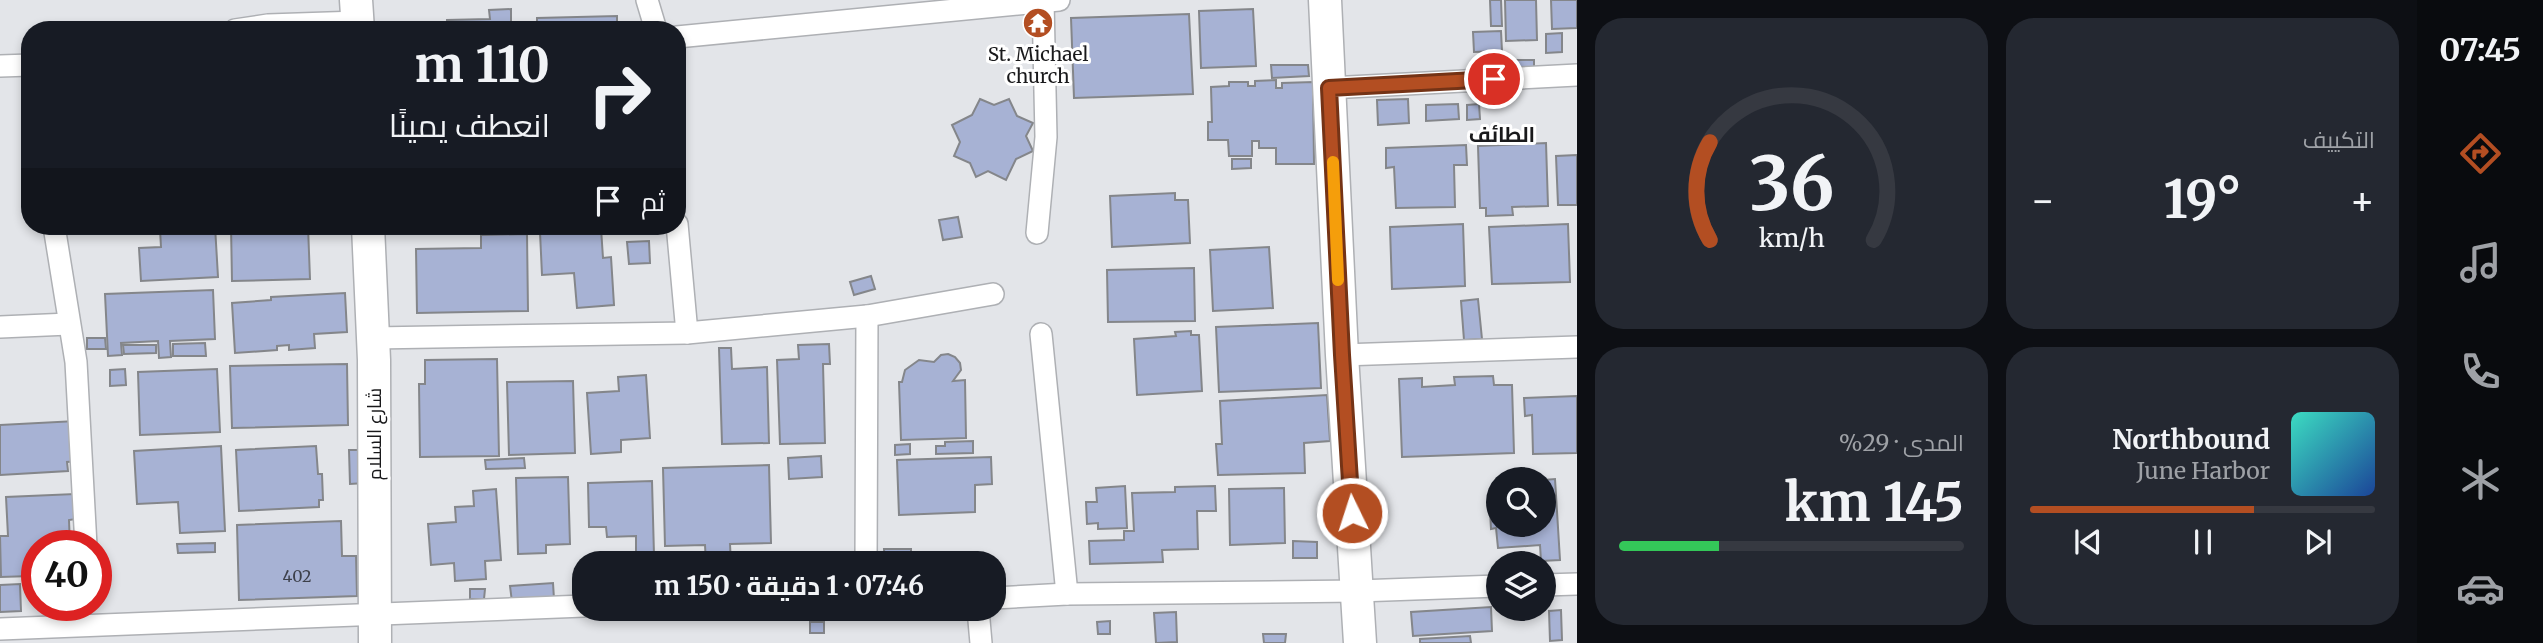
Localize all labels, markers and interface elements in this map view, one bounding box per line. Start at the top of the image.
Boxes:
temple icon: St. Michael church [1021,6,1055,40]
text: 07:45 [2439,30,2521,70]
text: 110 m [415,34,550,95]
place label: St. Michael church [988,42,1088,88]
icon: right [574,49,665,140]
pin [1464,49,1524,109]
icon: arrive [1475,60,1513,98]
text: انعطف يمينًا [389,106,550,146]
district label: الطائف [1469,121,1535,148]
text: التكييف [2303,125,2375,154]
icon: directions [2456,129,2505,178]
text: 36 [1749,138,1834,230]
text: 19° [2164,167,2242,232]
text: − [2030,177,2055,224]
text: + [2350,177,2375,224]
icon: arrive [589,182,627,220]
text: ثم [641,185,665,218]
text: km/h [1758,221,1825,253]
icon: music [2456,238,2505,287]
icon: phone [2456,347,2505,396]
street label: شارع السلام [362,388,388,480]
text: Northbound [2112,423,2270,456]
text: المدى · 29% [1839,428,1964,457]
icon: climate [2456,455,2505,504]
text: June Harbor [2137,456,2270,485]
map controls [1486,467,1556,621]
button: search [1486,467,1556,537]
text: 145 km [1785,470,1964,535]
position arrow [1315,476,1389,550]
icon: previous [2069,523,2107,561]
icon: pause [2184,523,2222,561]
icon: next [2299,523,2337,561]
speed limit sign: 40 [21,530,112,621]
button: layers [1486,551,1556,621]
icon: car [2456,564,2505,613]
house number: 402 [283,566,312,586]
text: 07:46 · 1 دقيقة · 150 m [654,569,924,602]

